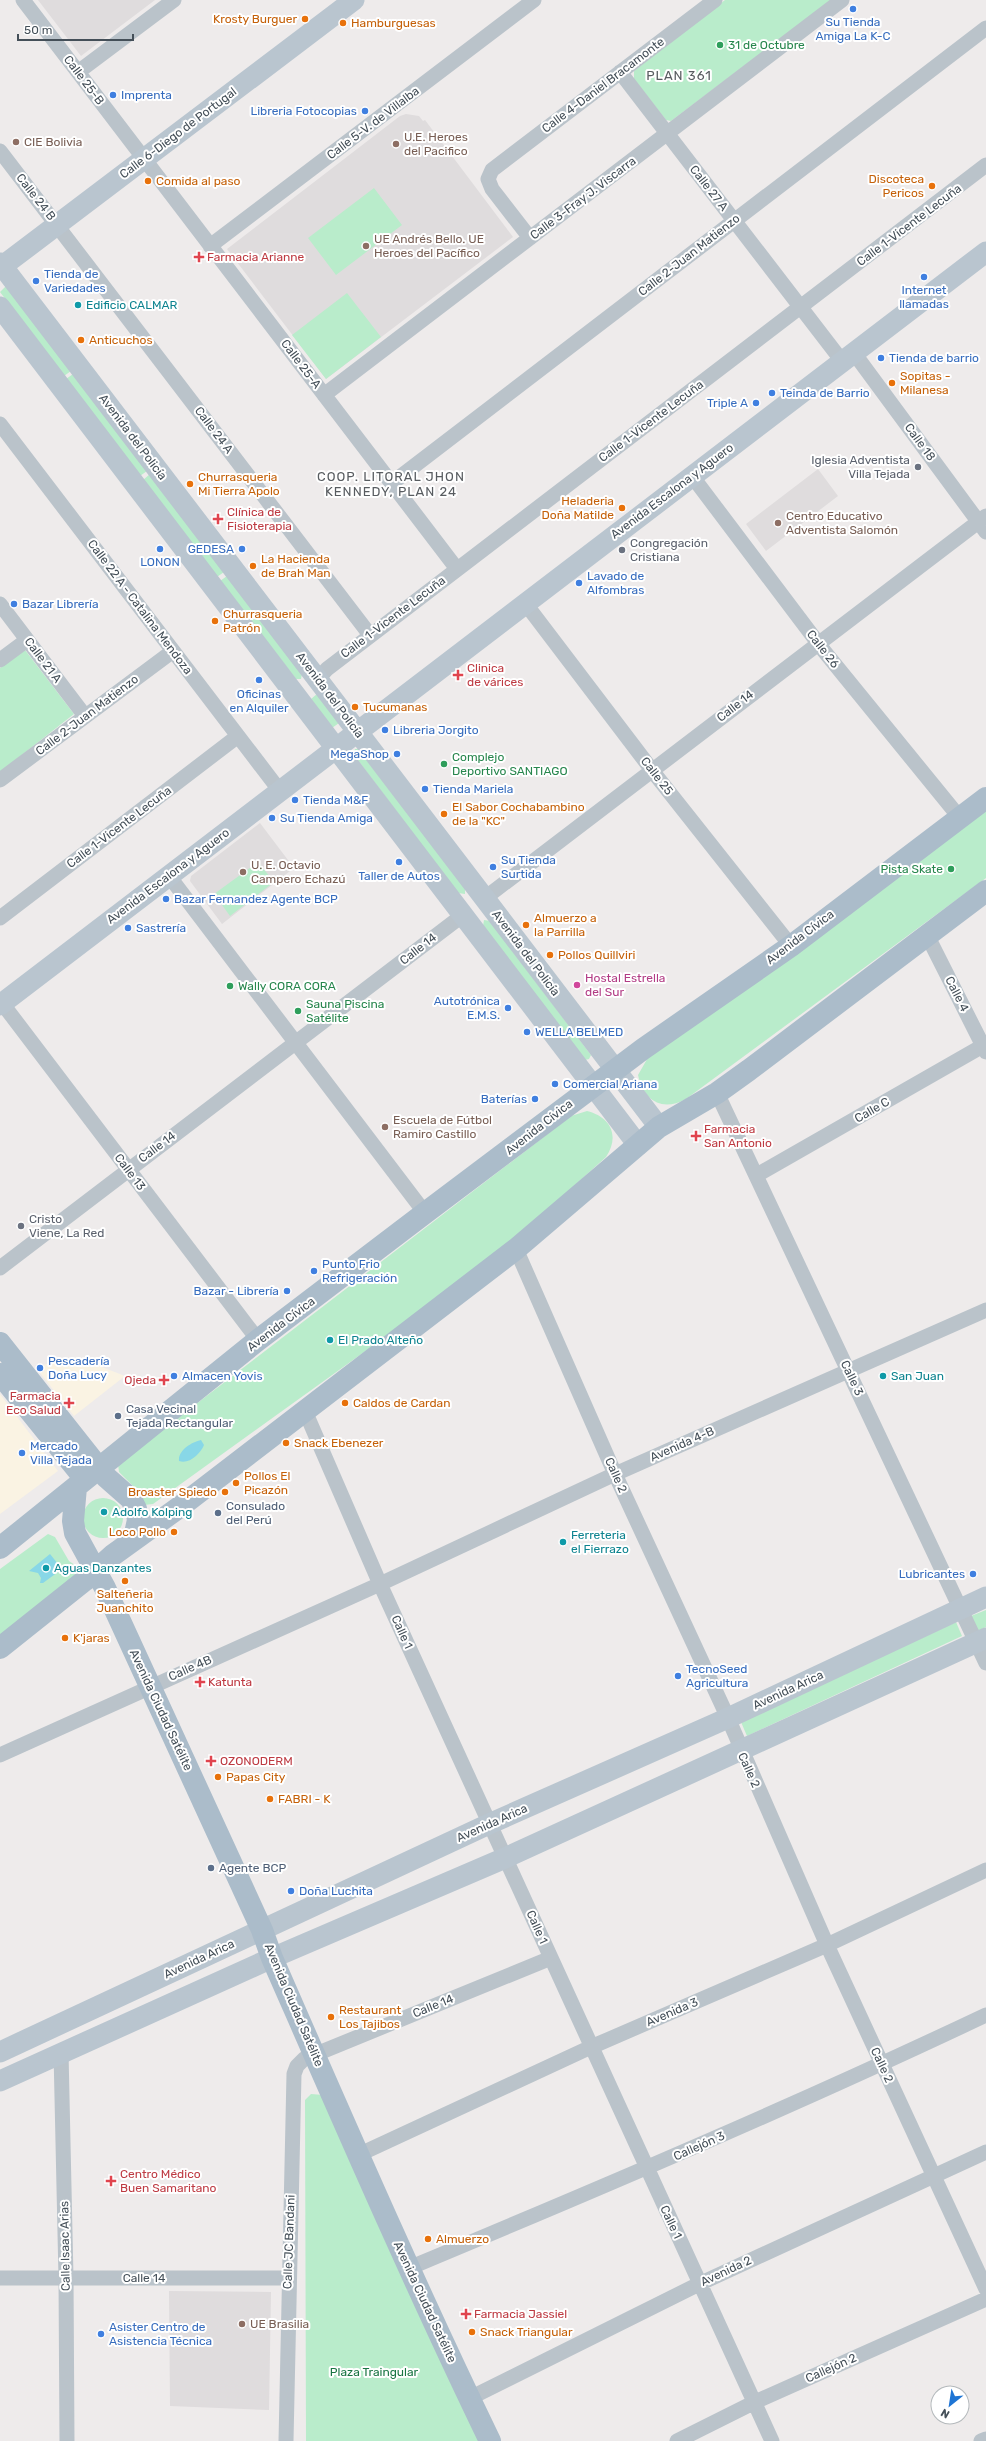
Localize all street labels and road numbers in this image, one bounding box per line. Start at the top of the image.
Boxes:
street label: Calle 4-Daniel Bracamonte [539,34,667,136]
street label: Calle 25-B [61,53,107,107]
street label: Calle 5-V. de Villalba [324,84,422,162]
street label: Calle 6-Diego de Portugal [117,85,239,181]
street label: Calle 3-Fray J. Viscarra [527,154,639,242]
street label: Calle 27 A [687,162,731,214]
street label: Calle 24 B [13,171,59,223]
street label: Calle 1-Vicente Lecuña [854,181,964,269]
street label: Calle 2-Juan Matienzo [636,211,743,299]
street label: Calle 25-A [278,337,324,391]
street label: Calle 1-Vicente Lecuña [596,377,706,465]
street label: Avenida del Policía [96,391,170,483]
street label: Calle 24 A [192,404,236,456]
street label: Calle 18 [902,421,938,463]
street label: Avenida Escalona y Aguero [608,440,736,542]
street label: Calle 22 A - Catalina Mendoza [85,537,195,677]
street label: Calle 1-Vicente Lecuña [338,573,448,661]
street label: Calle 26 [804,627,842,671]
street label: Calle 21 A [21,635,65,685]
street label: Avenida del Policía [293,649,367,741]
street label: Calle 2-Juan Matienzo [33,672,141,758]
street label: Calle 14 [714,687,757,725]
street label: Calle 25 [638,754,676,798]
street label: Calle 1-Vicente Lecuña [64,783,174,871]
street label: Avenida Escalona y Aguero [104,825,232,927]
street label: Avenida del Policía [489,907,563,999]
street label: Avenida Cívica [763,907,837,967]
street label: Calle 14 [397,930,440,968]
street label: Calle 4 [942,974,972,1014]
street label: Calle C [852,1094,892,1126]
street label: Avenida Cívica [503,1096,575,1158]
street label: Calle 14 [136,1128,179,1165]
street label: Calle 13 [112,1151,148,1193]
street label: Avenida Cívica [244,1294,318,1354]
street label: Calle 3 [838,1358,866,1398]
street label: Avenida 4-B [648,1424,716,1464]
street label: Calle 2 [602,1455,630,1495]
street label: Calle 1 [388,1613,416,1651]
street label: Avenida Ciudad Satélite [127,1647,195,1773]
street label: Calle 4B [166,1652,214,1684]
street label: Avenida Arica [751,1668,825,1712]
street label: Calle 2 [735,1750,763,1790]
street label: Avenida Arica [454,1801,530,1845]
street label: Calle 1 [523,1908,551,1946]
street label: Avenida Arica [162,1937,236,1981]
street label: Avenida Ciudad Satélite [262,1941,326,2069]
street label: Calle 14 [411,1991,456,2020]
street label: Avenida 3 [644,1995,700,2029]
street label: Calle 2 [868,2045,896,2085]
street label: Callejón 3 [671,2129,727,2163]
street label: Calle JC Bandani [280,2194,298,2289]
street label: Calle Isaac Arias [57,2201,73,2291]
street label: Calle 1 [657,2203,685,2241]
street label: Avenida Ciudad Satélite [391,2239,459,2365]
street label: Avenida 2 [698,2253,754,2289]
street label: Calle 14 [123,2271,166,2285]
street label: Callejón 2 [803,2351,859,2385]

